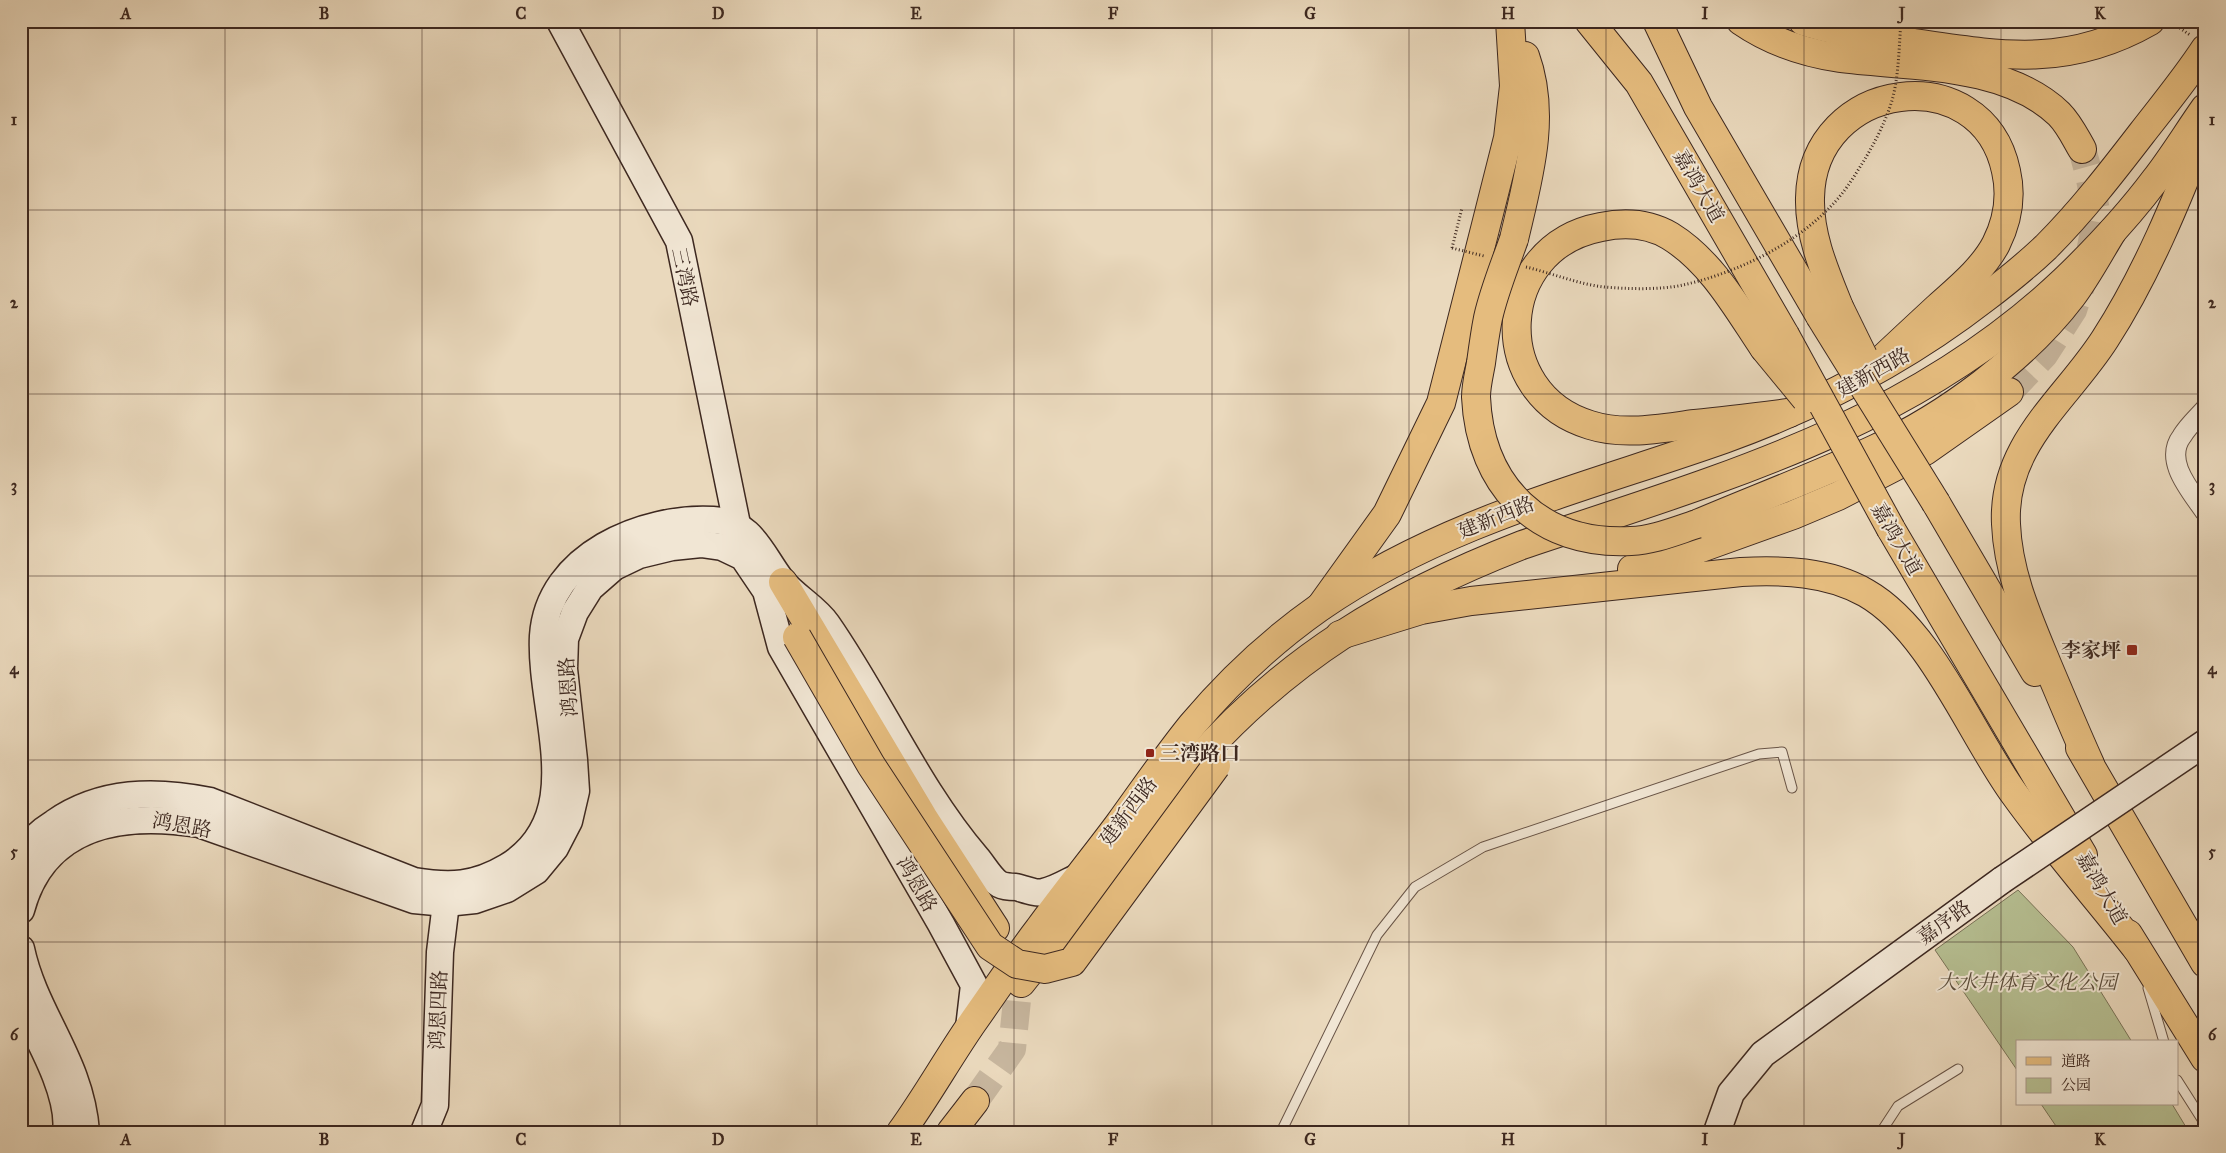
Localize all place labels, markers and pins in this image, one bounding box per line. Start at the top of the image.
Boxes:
place label: 李家坪 [2061,638,2121,662]
marker: 李家坪 [2125,643,2139,657]
place label: 三湾路口 [1160,741,1240,765]
marker: 三湾路口 [1144,747,1156,759]

